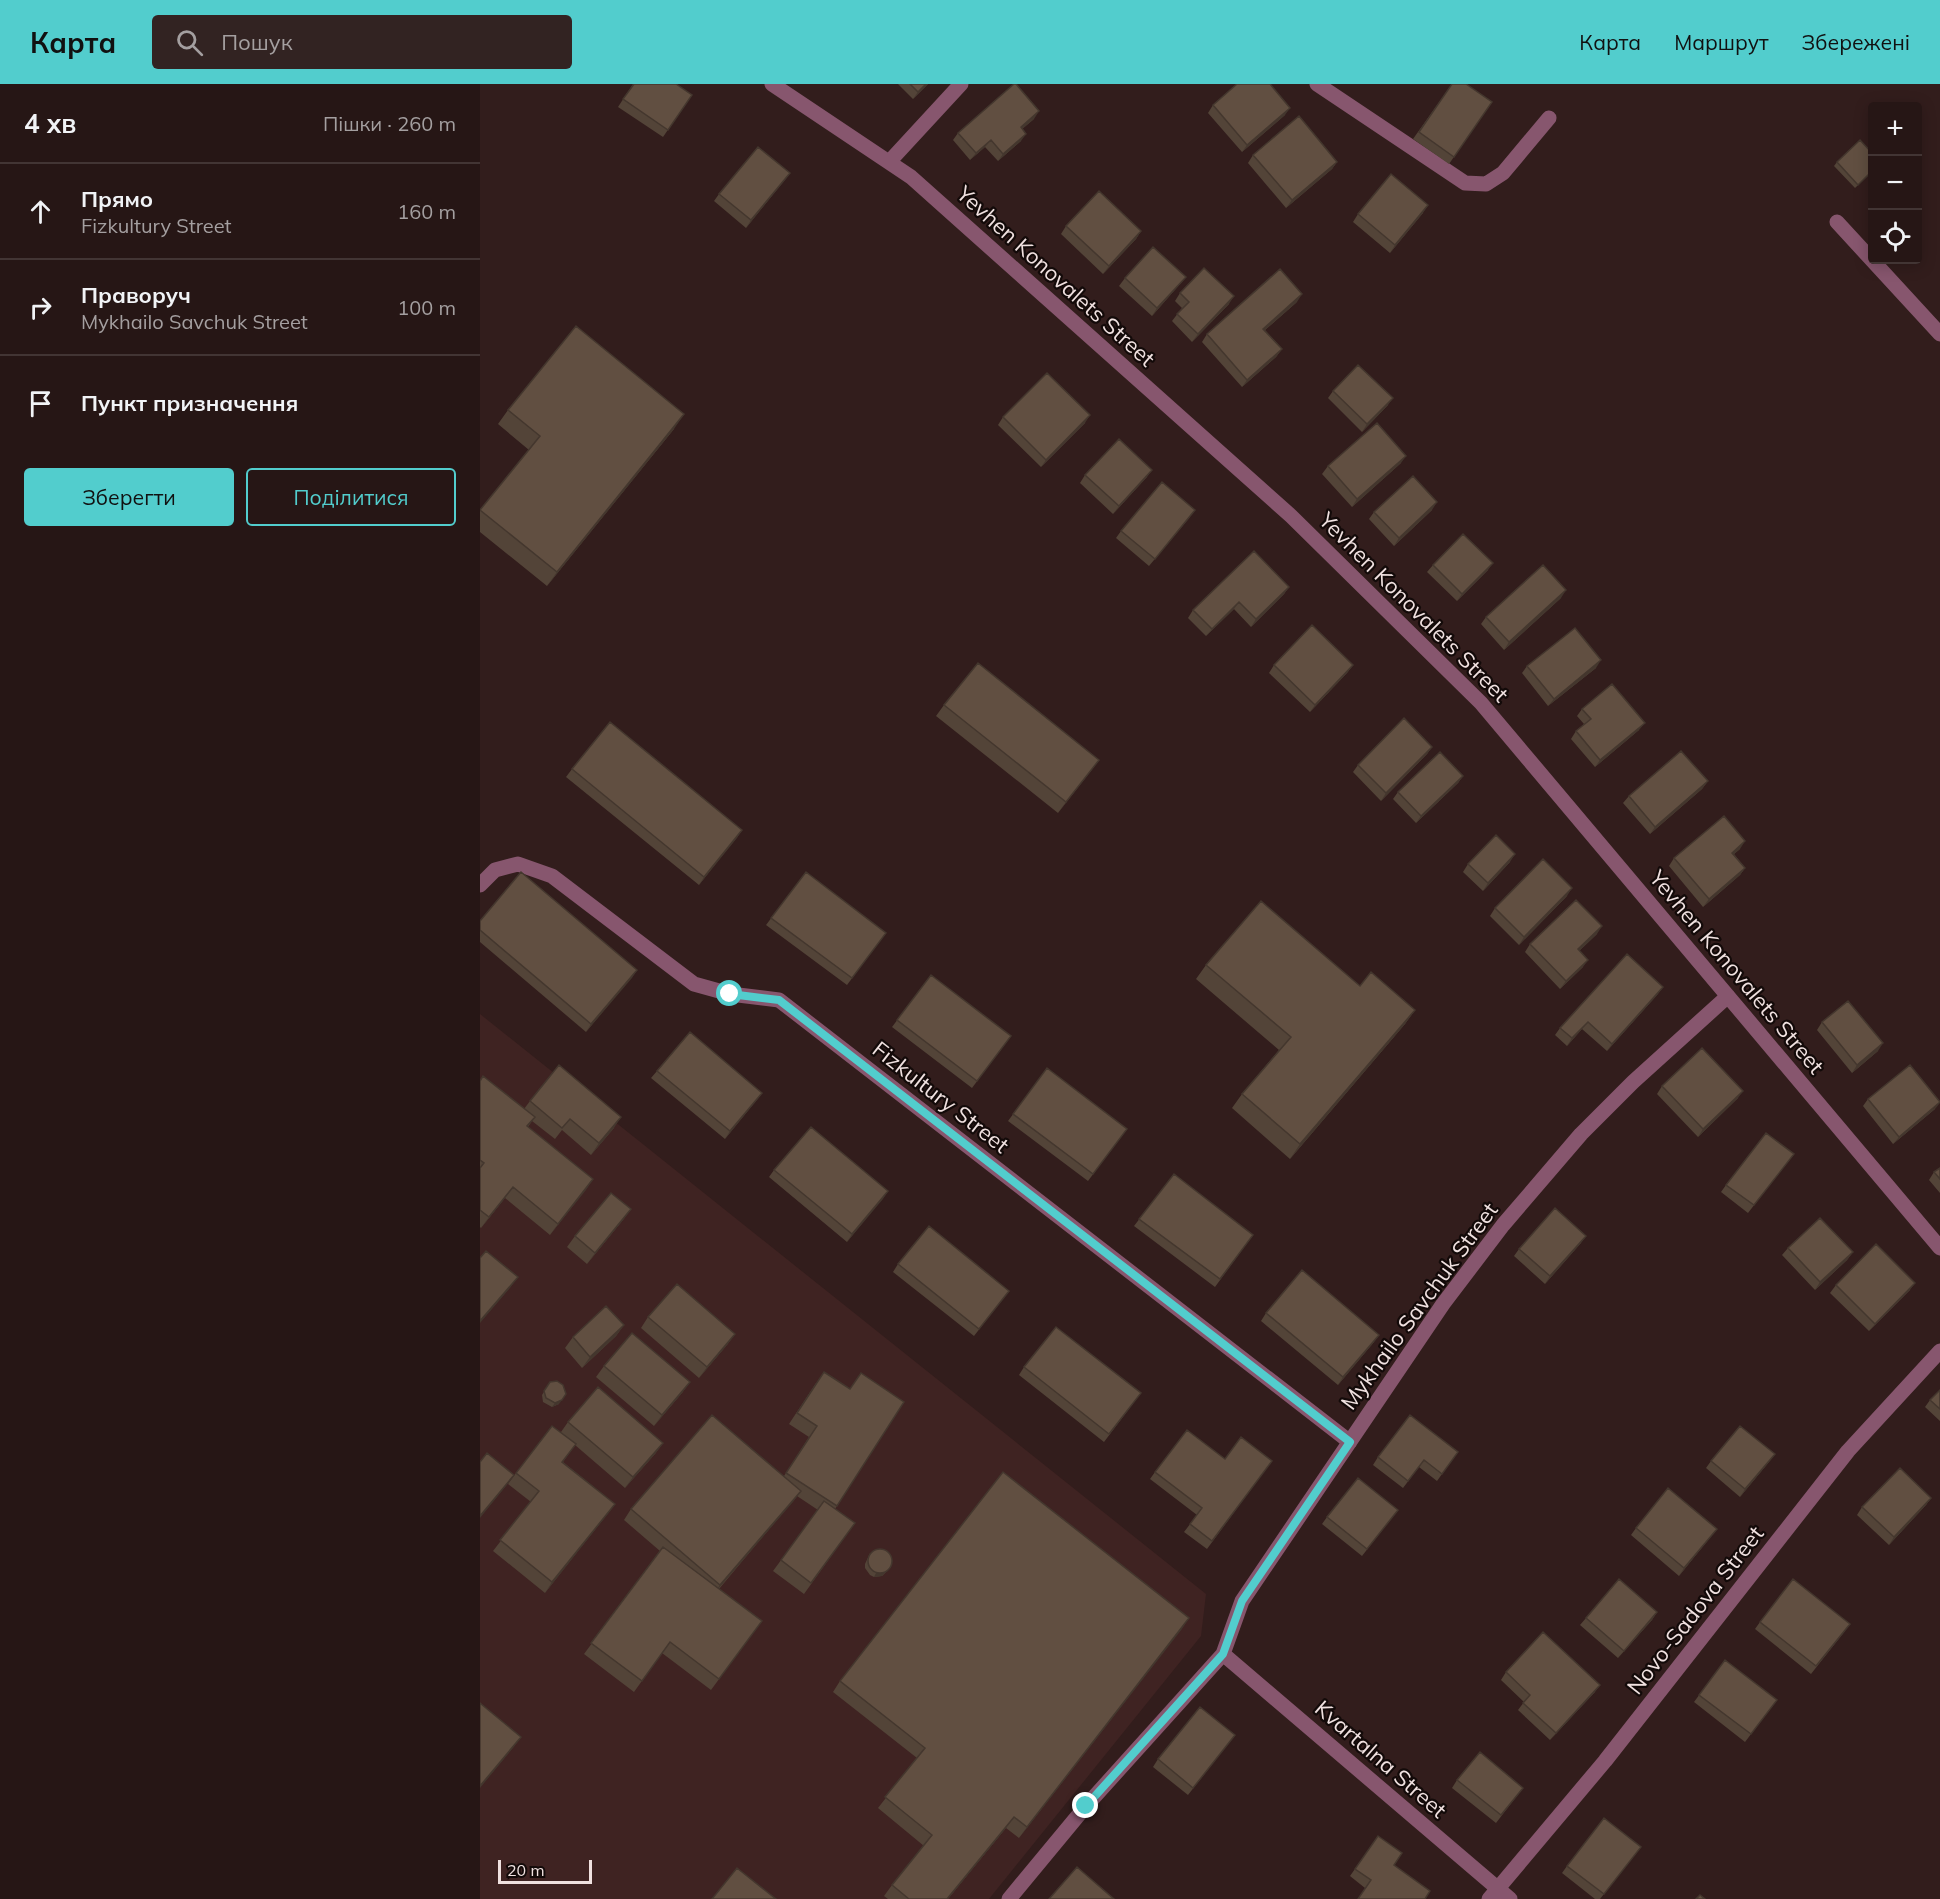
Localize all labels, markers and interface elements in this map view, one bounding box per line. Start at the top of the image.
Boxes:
search box [152,15,572,69]
text: Карта [30,25,116,60]
icon: search [173,26,206,59]
text: Пошук [221,28,292,56]
text: Карта [1579,29,1641,55]
text: Маршрут [1674,29,1769,55]
text: Збережені [1802,29,1910,55]
map controls [1868,102,1922,264]
button: + [1868,102,1922,156]
text: 4 хв [24,107,76,140]
text: Пішки · 260 m [323,111,456,136]
button: − [1868,156,1922,210]
street label: Yevhen Konovalets Street [950,179,1161,373]
text: Прямо [81,185,153,213]
icon: ahead [24,195,57,228]
text: 160 m [397,199,456,224]
button: locate [1868,210,1922,264]
text: Fizkultury Street [81,213,232,238]
text: Праворуч [81,281,191,309]
icon: right [24,291,57,324]
text: 100 m [397,295,456,320]
text: Mykhailo Savchuk Street [81,309,308,334]
icon: arrive [24,387,57,420]
text: Пункт призначення [81,389,298,417]
button: Зберегти [24,468,234,526]
button: Поділитися [246,468,456,526]
street label: Yevhen Konovalets Street [1312,505,1515,708]
street label: Yevhen Konovalets Street [1643,864,1831,1080]
route start [716,980,742,1006]
street label: Fizkultury Street [867,1035,1015,1159]
street label: Mykhailo Savchuk Street [1334,1197,1504,1415]
street label: Novo-Sadova Street [1621,1520,1770,1700]
street label: Kvartalna Street [1309,1694,1453,1824]
route end [1072,1792,1098,1818]
scale bar [498,1857,592,1884]
text: 20 m [507,1860,544,1880]

